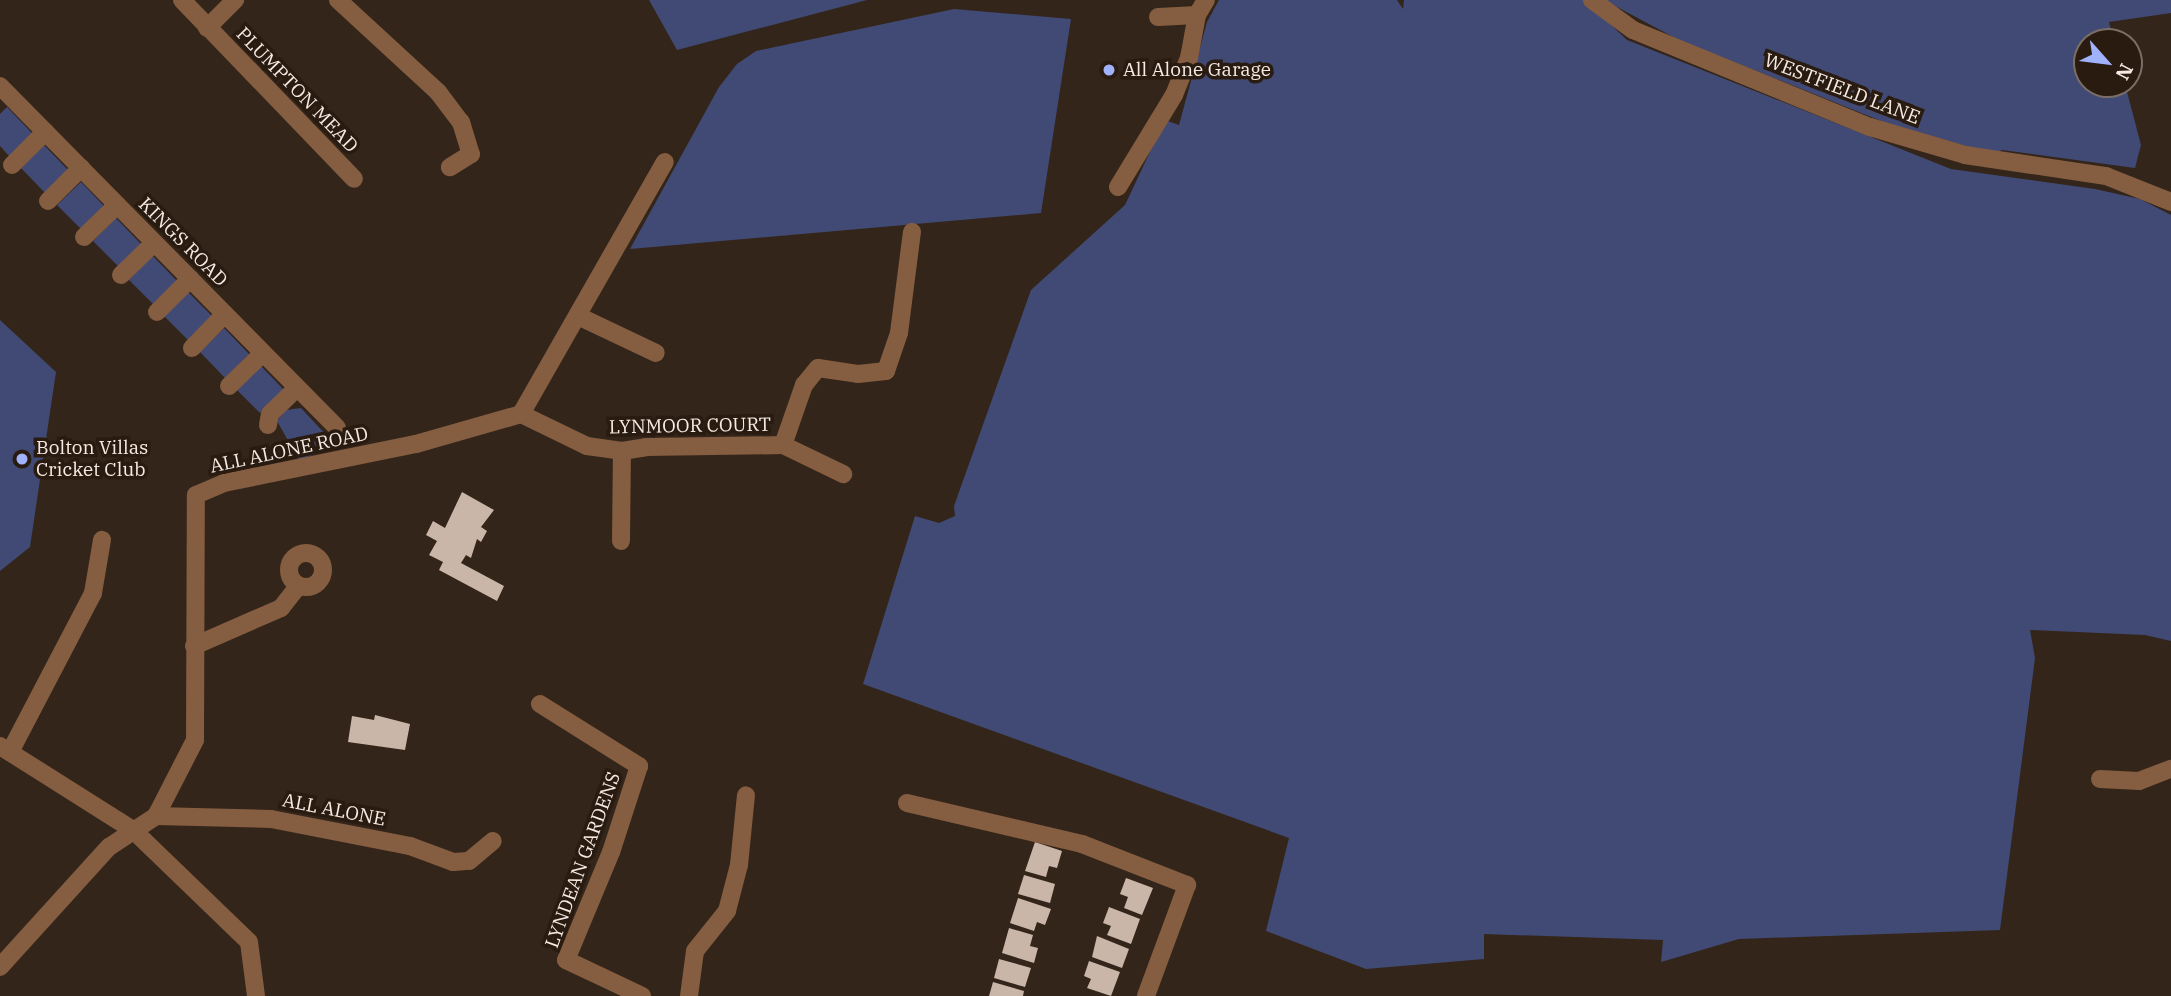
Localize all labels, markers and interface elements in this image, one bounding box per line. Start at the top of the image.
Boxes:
street label: PLUMPTON MEAD [231,23,363,157]
north arrow [2073,28,2143,98]
street label: WESTFIELD LANE [1761,49,1923,129]
place label: All Alone Garage [1123,59,1271,81]
text: N [2111,60,2139,84]
marker: All Alone Garage [1101,62,1117,78]
street label: KINGS ROAD [134,193,232,291]
street label: LYNMOOR COURT [609,413,771,439]
street label: ALL ALONE ROAD [208,422,370,478]
place label: Bolton Villas Cricket Club [36,437,148,481]
marker: Bolton Villas Cricket Club [14,451,30,467]
street label: LYNDEAN GARDENS [541,769,625,951]
street label: ALL ALONE [280,789,388,831]

